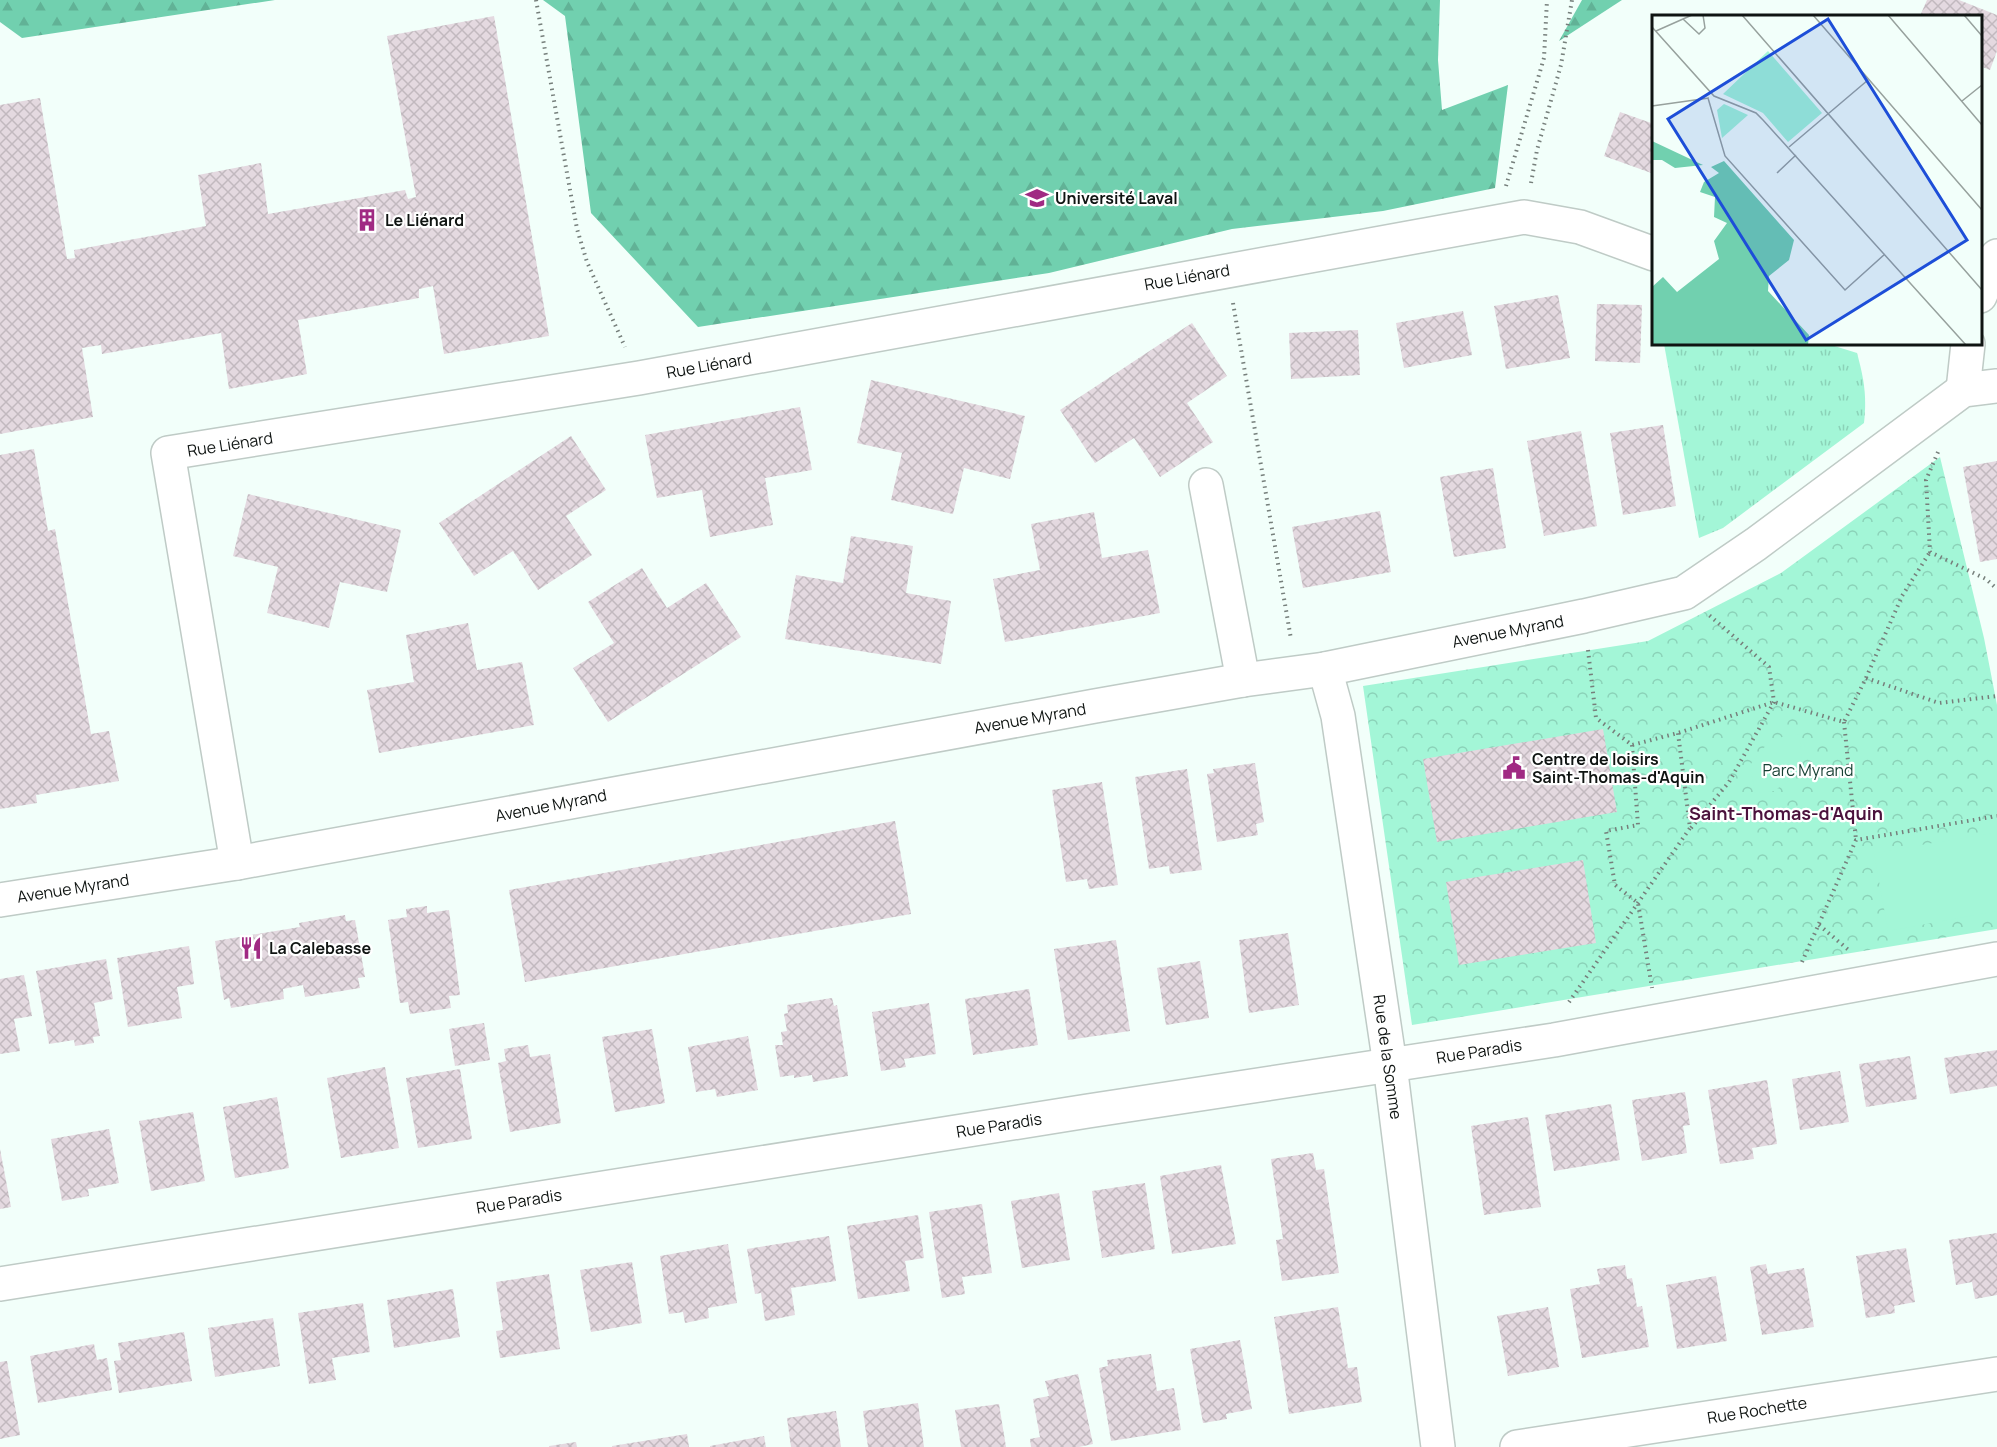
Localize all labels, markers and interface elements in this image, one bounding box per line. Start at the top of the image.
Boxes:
inset map [1652,15,1982,345]
school or university icon: Université Laval [1024,185,1050,211]
place label: Université Laval [1055,187,1178,209]
building icon: Le Liénard [354,207,380,233]
place label: Le Liénard [385,209,464,231]
street label: Rue Liénard [1142,259,1232,295]
street label: Rue Liénard [664,347,754,383]
street label: Rue Liénard [185,426,275,462]
street label: Avenue Myrand [1450,609,1566,653]
street label: Avenue Myrand [972,697,1088,739]
place label: Centre de loisirs Saint-Thomas-d'Aquin [1532,748,1704,788]
public building icon: Centre de loisirs Saint-Thomas-d'Aquin [1501,755,1527,781]
park label: Parc Myrand [1763,759,1854,781]
street label: Avenue Myrand [493,783,609,827]
district label: Saint-Thomas-d'Aquin [1689,801,1883,825]
street label: Avenue Myrand [15,868,131,908]
restaurant icon: La Calebasse [238,935,264,961]
place label: La Calebasse [269,937,372,959]
street label: Rue de la Somme [1368,993,1408,1121]
street label: Rue Paradis [1435,1033,1523,1069]
street label: Rue Paradis [955,1107,1043,1143]
street label: Rue Paradis [475,1183,563,1219]
street label: Rue Rochette [1706,1391,1808,1429]

